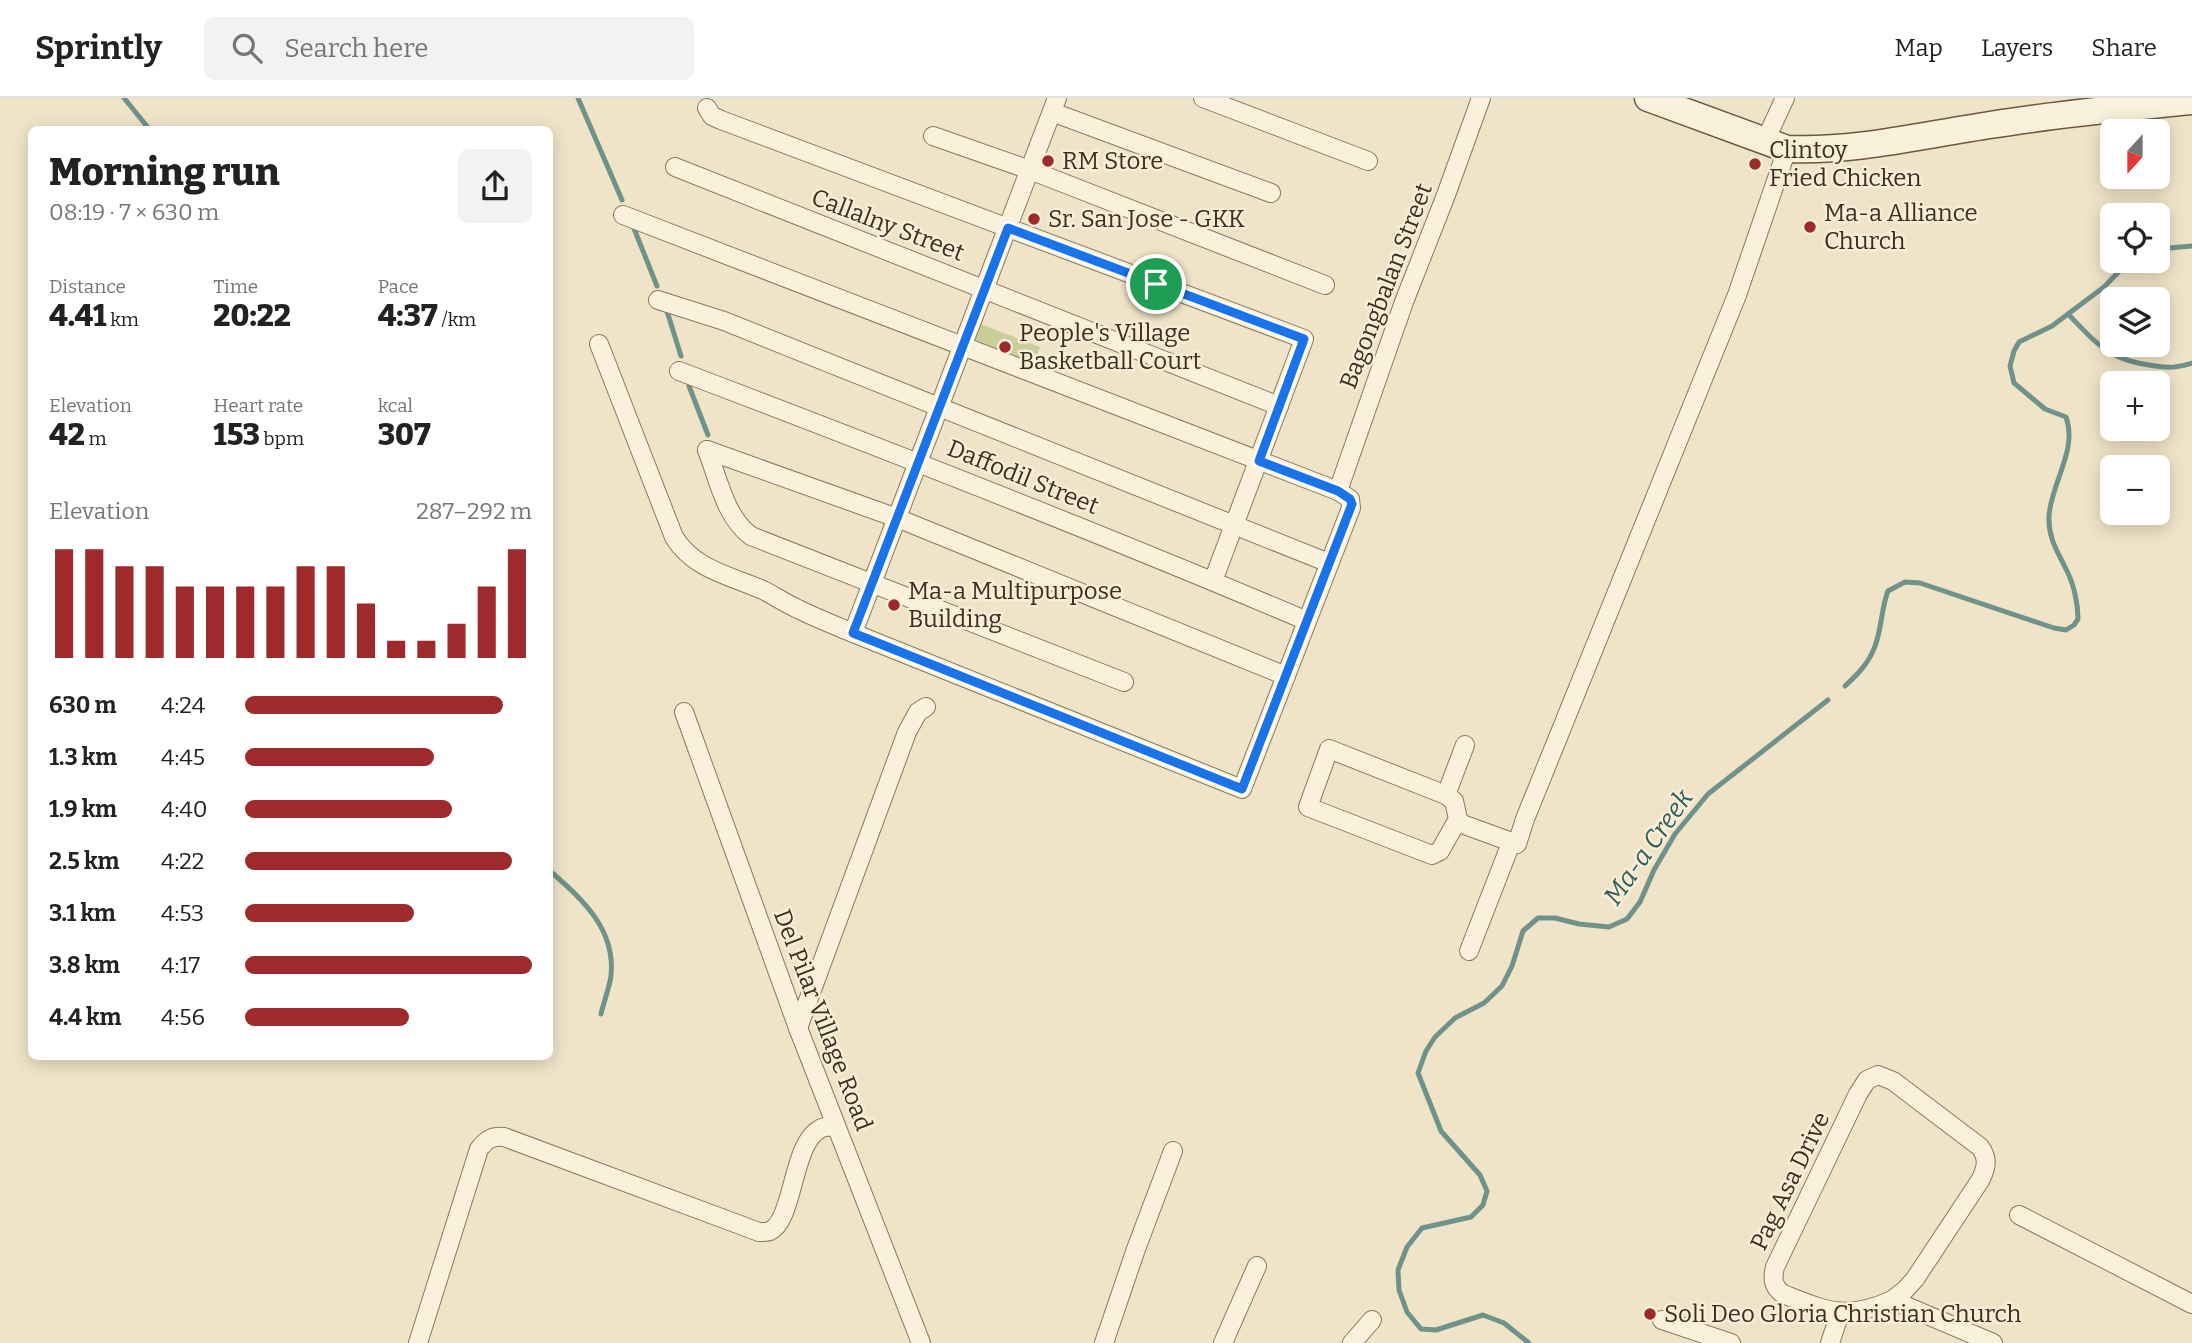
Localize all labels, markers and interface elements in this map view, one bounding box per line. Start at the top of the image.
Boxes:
search box [204,17,694,80]
text: Sprintly [35,28,162,68]
icon: search [228,29,266,67]
text: Search here [284,33,428,64]
text: Map [1895,34,1943,62]
text: Layers [1981,34,2053,62]
text: Share [2091,34,2157,62]
north arrow [2100,119,2170,189]
map controls [2100,119,2170,525]
place label: Clintoy Fried Chicken [1769,136,1922,192]
place label: RM Store [1062,147,1163,175]
text: Morning run [49,149,280,195]
button: share [458,149,532,223]
marker: RM Store [1040,153,1056,169]
marker: Clintoy Fried Chicken [1747,156,1763,172]
street label: Bagongbalan Street [1334,179,1438,393]
street label: Callalny Street [808,183,969,267]
text: 08:19 · 7 × 630 m [49,198,219,226]
place label: Ma-a Alliance Church [1824,199,1978,255]
button: locate [2100,203,2170,273]
place label: Sr. San Jose - GKK [1048,205,1245,233]
marker: Sr. San Jose - GKK [1026,211,1042,227]
marker: Ma-a Alliance Church [1802,219,1818,235]
pin [1126,254,1186,314]
icon: arrive [1137,265,1175,303]
text: Distance [49,275,126,298]
text: Time [213,275,258,298]
text: Pace [378,275,419,298]
button: layers [2100,287,2170,357]
text: 4.41 [49,298,106,334]
text: 20:22 [213,298,291,334]
text: 4:37 [378,298,438,334]
text: km [106,308,139,331]
text: /km [438,308,476,331]
place label: People's Village Basketball Court [1019,319,1202,375]
marker: People's Village Basketball Court [997,339,1013,355]
button: + [2100,371,2170,441]
text: Elevation [49,394,132,417]
text: Heart rate [213,394,303,417]
text: kcal [378,394,413,417]
text: 42 [49,417,85,453]
text: 153 [213,417,260,453]
text: 307 [378,417,431,453]
text: m [85,427,107,450]
text: bpm [260,427,304,450]
street label: Daffodil Street [943,434,1103,520]
button: − [2100,455,2170,525]
text: Elevation [49,497,149,525]
text: 287–292 m [416,497,532,525]
place label: Ma-a Multipurpose Building [908,577,1122,633]
marker: Ma-a Multipurpose Building [886,597,902,613]
text: 630 m [49,691,116,719]
text: 4:24 [161,691,205,719]
text: 1.3 km [49,743,117,771]
text: 4:45 [161,743,205,771]
water label: Ma-a Creek [1597,783,1700,911]
text: 1.9 km [49,795,117,823]
text: 4:40 [161,795,207,823]
text: 2.5 km [49,847,119,875]
text: 4:22 [161,847,204,875]
text: 3.1 km [49,899,116,927]
text: 4:53 [161,899,204,927]
street label: Del Pilar Village Road [768,905,878,1135]
text: 3.8 km [49,951,120,979]
text: 4:17 [161,951,200,979]
text: 4.4 km [49,1003,121,1031]
text: 4:56 [161,1003,205,1031]
street label: Pag Asa Drive [1744,1107,1836,1255]
place label: Soli Deo Gloria Christian Church [1664,1300,2021,1328]
marker: Soli Deo Gloria Christian Church [1642,1306,1658,1322]

